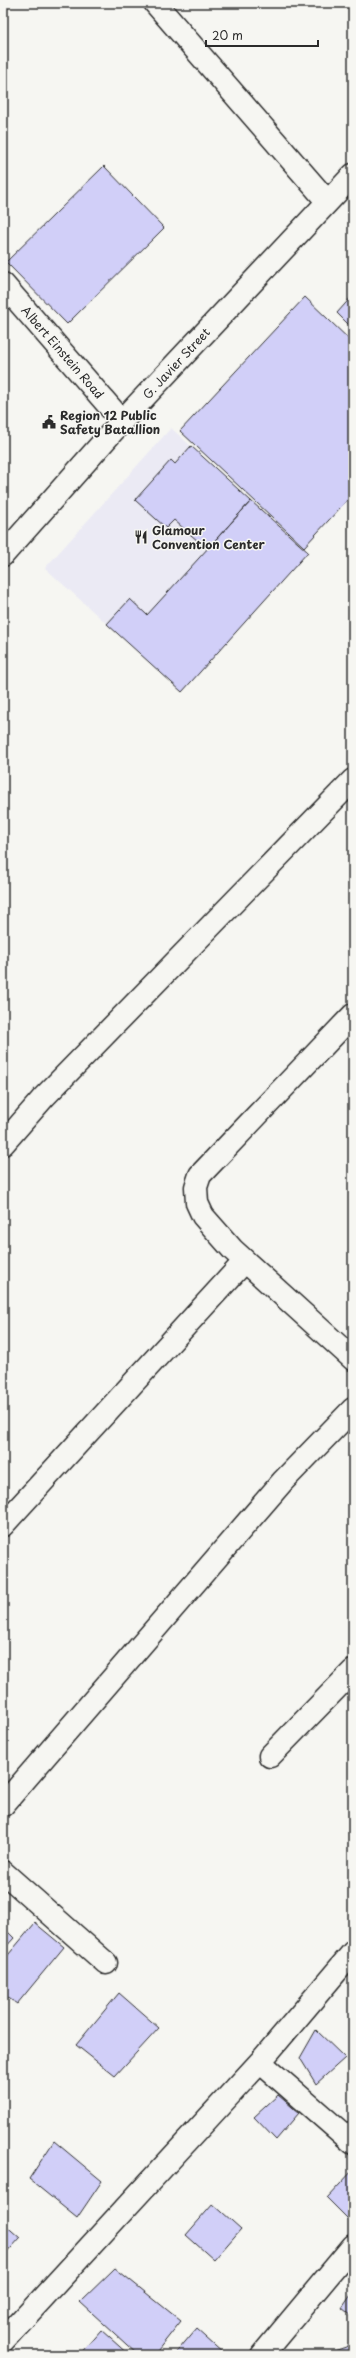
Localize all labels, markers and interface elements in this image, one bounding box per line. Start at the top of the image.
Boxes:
scale bar [206,22,318,48]
text: 20 m [212,26,243,44]
street label: Albert Einstein Road [18,302,108,402]
street label: G. Javier Street [138,323,214,403]
place label: Region 12 Public Safety Batallion [60,406,160,438]
public building icon: Region 12 Public Safety Batallion [41,414,57,430]
place label: Glamour Convention Center [152,521,265,553]
restaurant icon: Glamour Convention Center [133,529,149,545]

